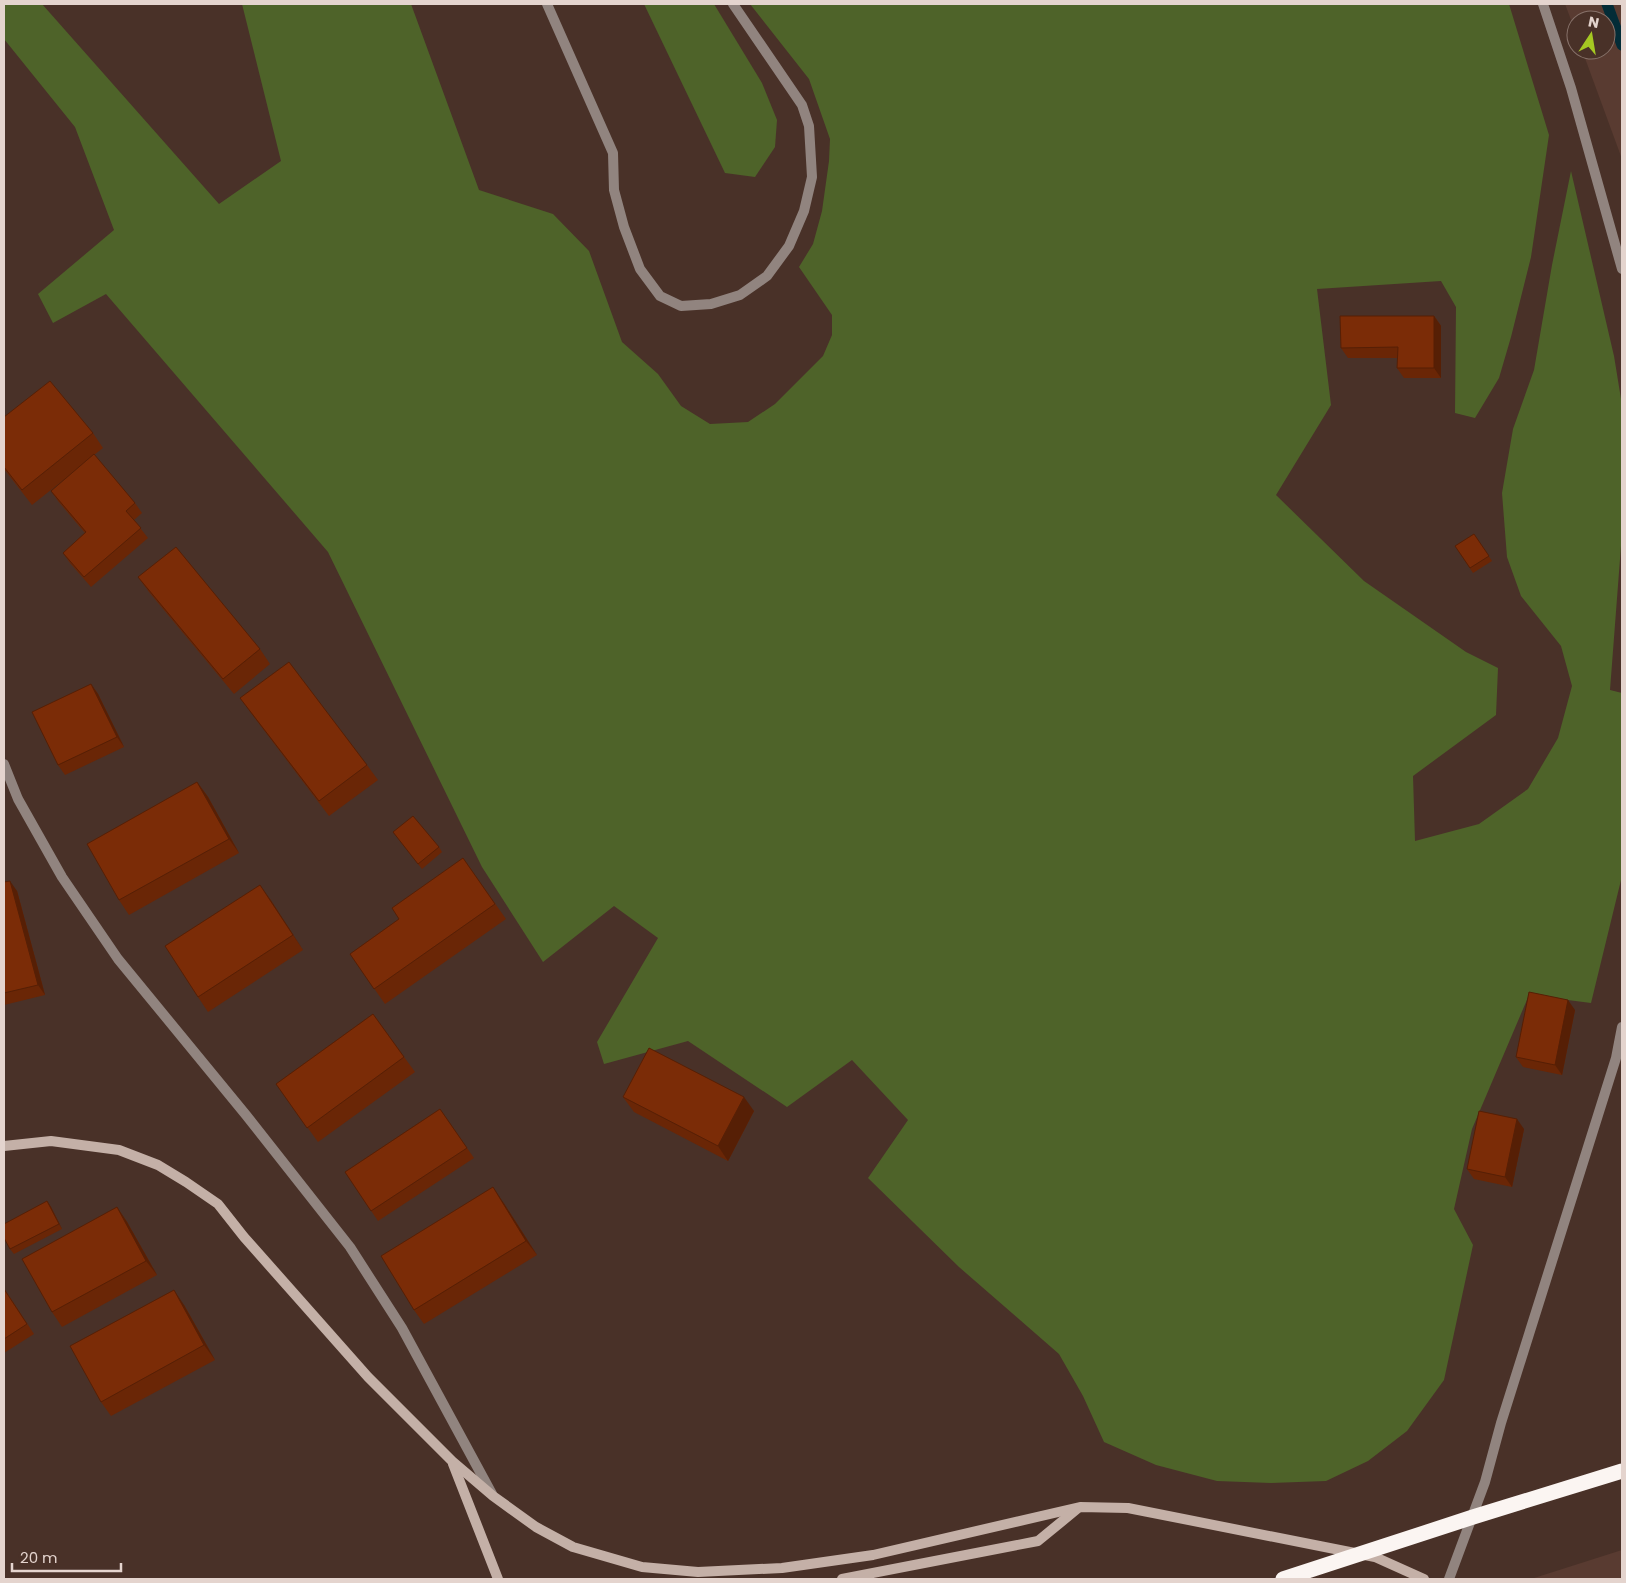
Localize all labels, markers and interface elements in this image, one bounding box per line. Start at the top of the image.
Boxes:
north arrow [1566,10,1616,60]
text: N [1586,11,1601,33]
scale bar [12,1540,121,1572]
text: 20 m [20,1547,58,1568]

